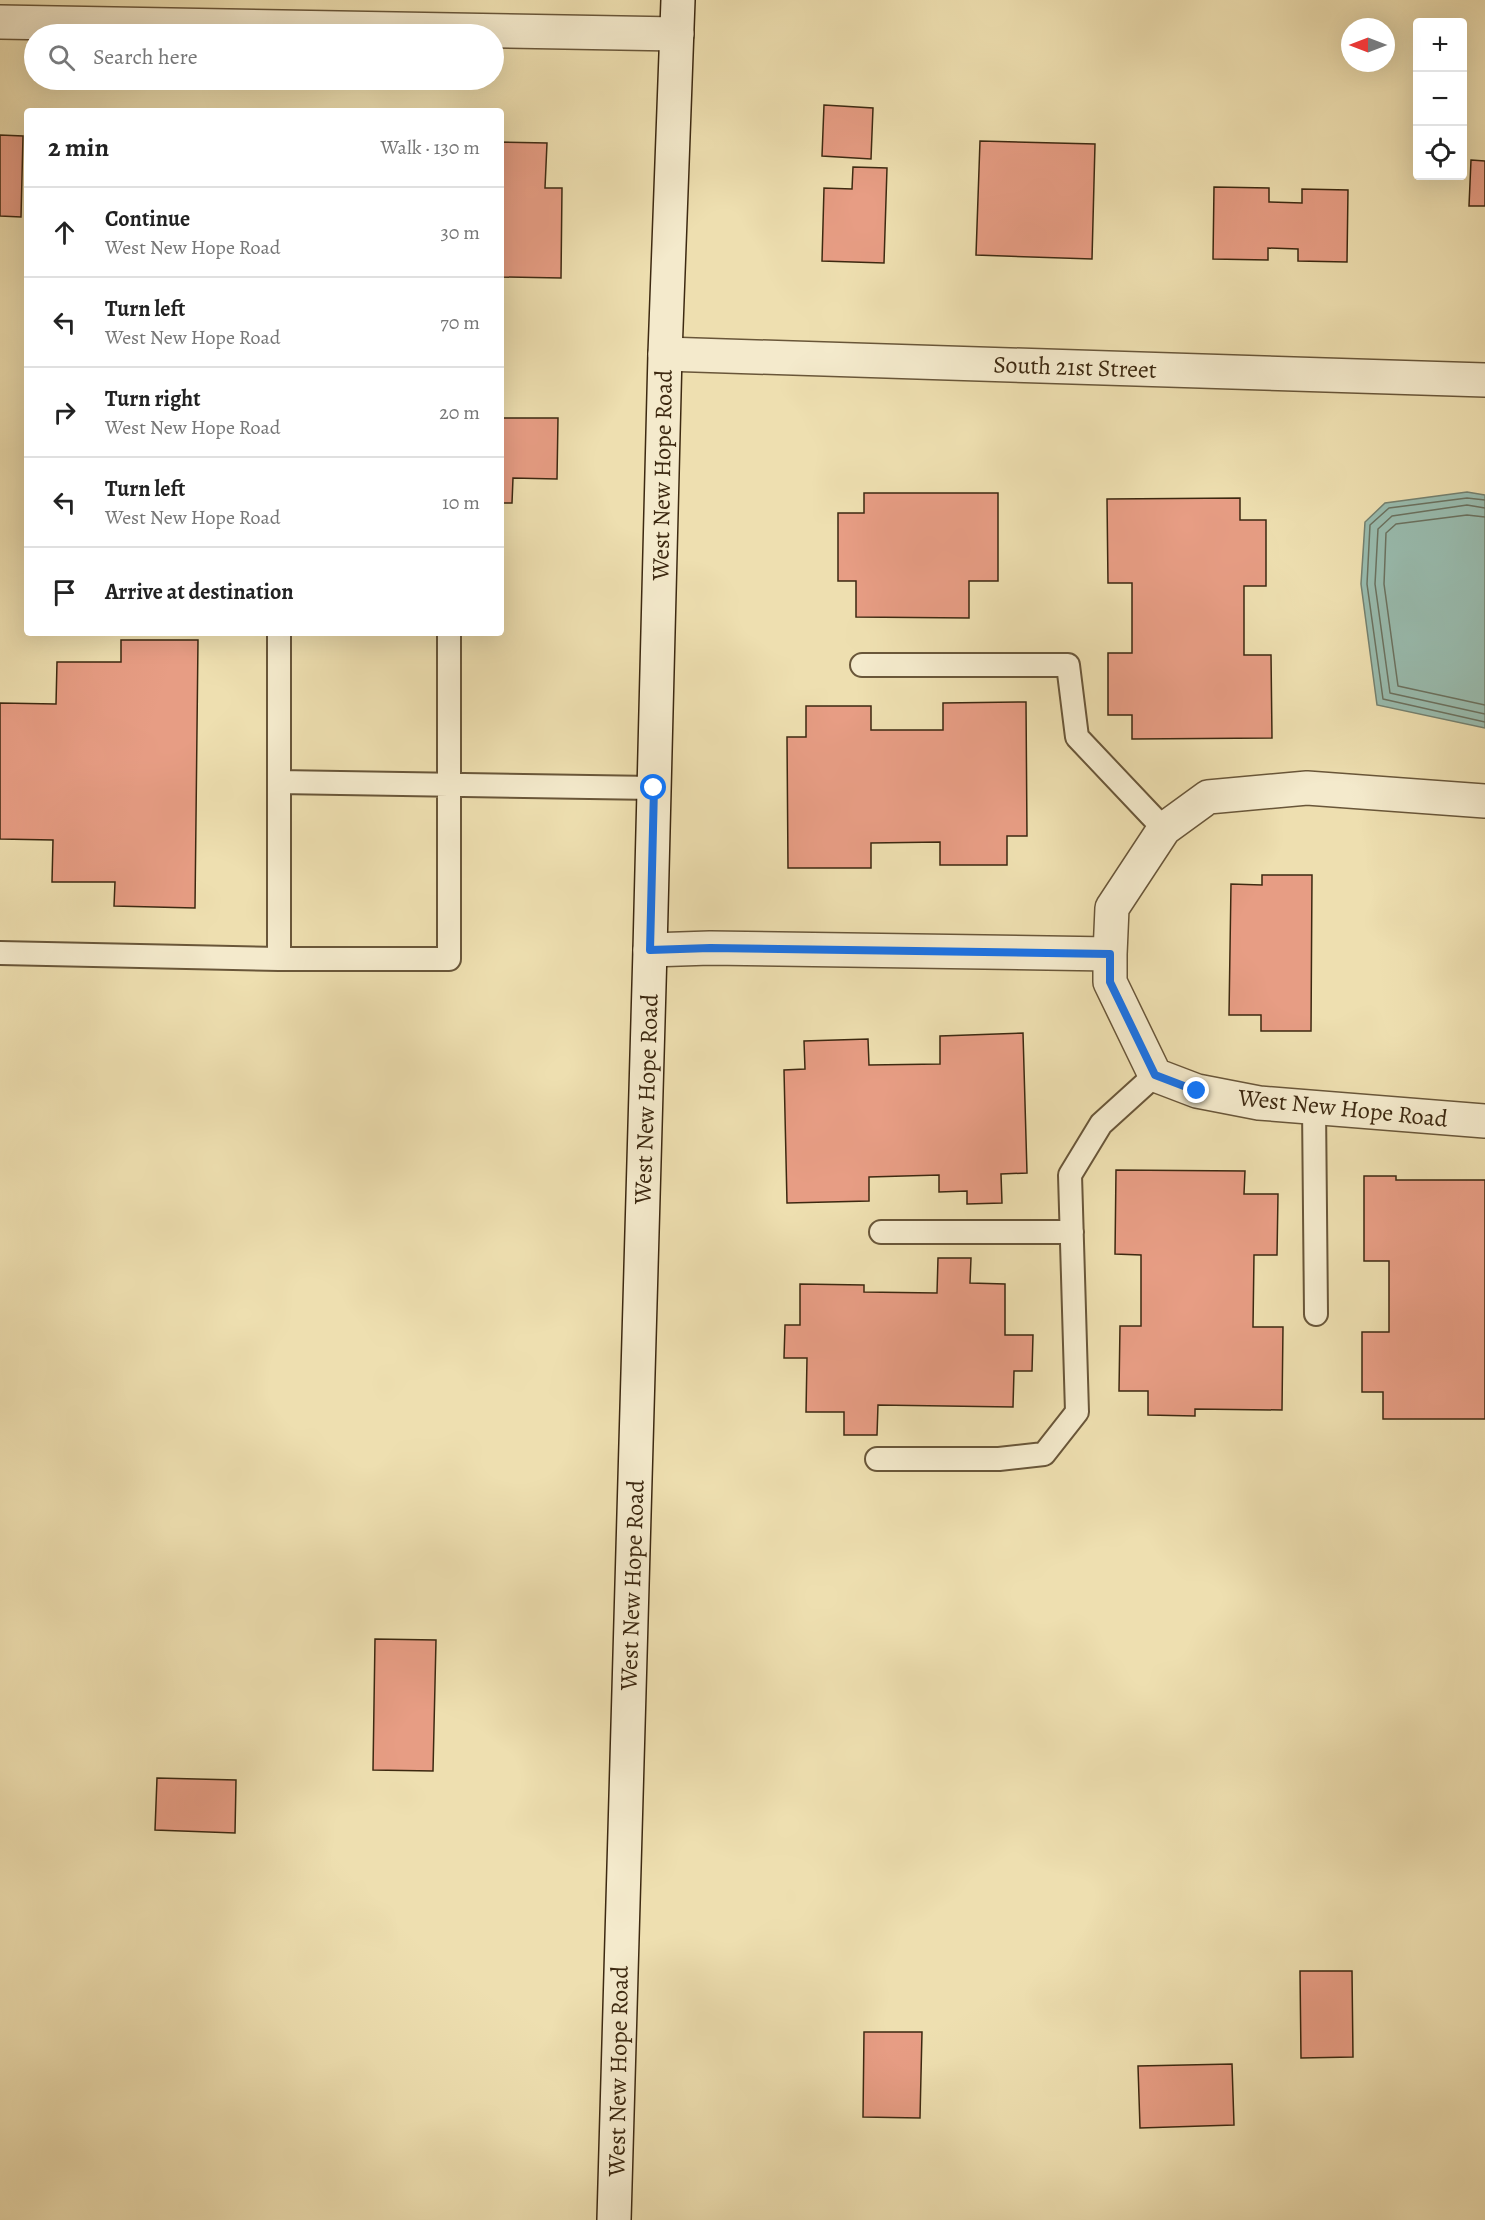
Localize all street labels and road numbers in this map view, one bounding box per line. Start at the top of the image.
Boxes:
street label: South 21st Street [993,348,1157,386]
street label: West New Hope Road [644,369,680,582]
street label: West New Hope Road [626,993,666,1206]
street label: West New Hope Road [1236,1081,1449,1135]
street label: West New Hope Road [612,1479,652,1692]
street label: West New Hope Road [600,1965,636,2178]

